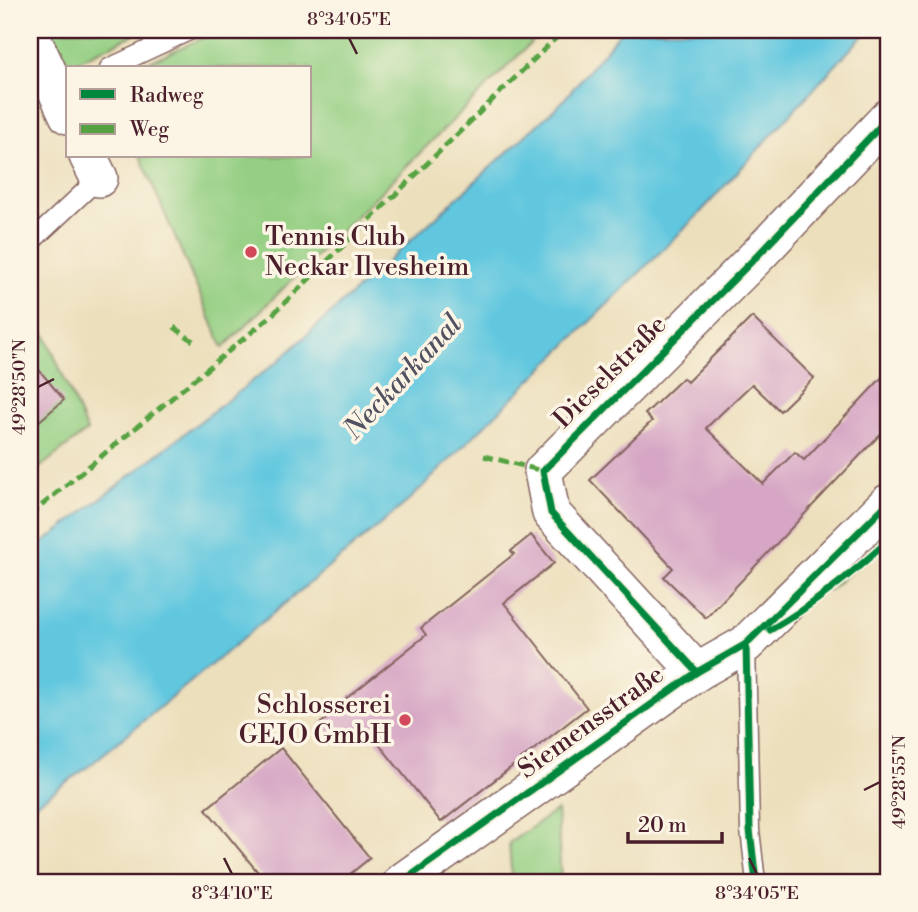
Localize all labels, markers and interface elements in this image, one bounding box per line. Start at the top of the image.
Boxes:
text: 8°34'05"E [307,8,391,31]
legend [66,66,312,158]
text: Radweg [130,83,204,109]
text: Weg [129,117,169,143]
place label: Tennis Club Neckar Ilvesheim [265,221,469,283]
marker: Tennis Club Neckar Ilvesheim [243,244,259,260]
water label: Neckarkanal [335,307,470,448]
street label: Dieselstraße [547,309,673,435]
text: 49°28'50"N [8,338,31,435]
street label: Siemensstraße [512,658,670,786]
place label: Schlosserei GEJO GmbH [239,689,391,751]
marker: Schlosserei GEJO GmbH [397,712,413,728]
text: 49°28'55"N [888,734,911,829]
scale bar [628,800,722,844]
text: 20 m [638,813,687,839]
text: 8°34'10"E [191,882,273,905]
text: 8°34'05"E [715,882,799,905]

